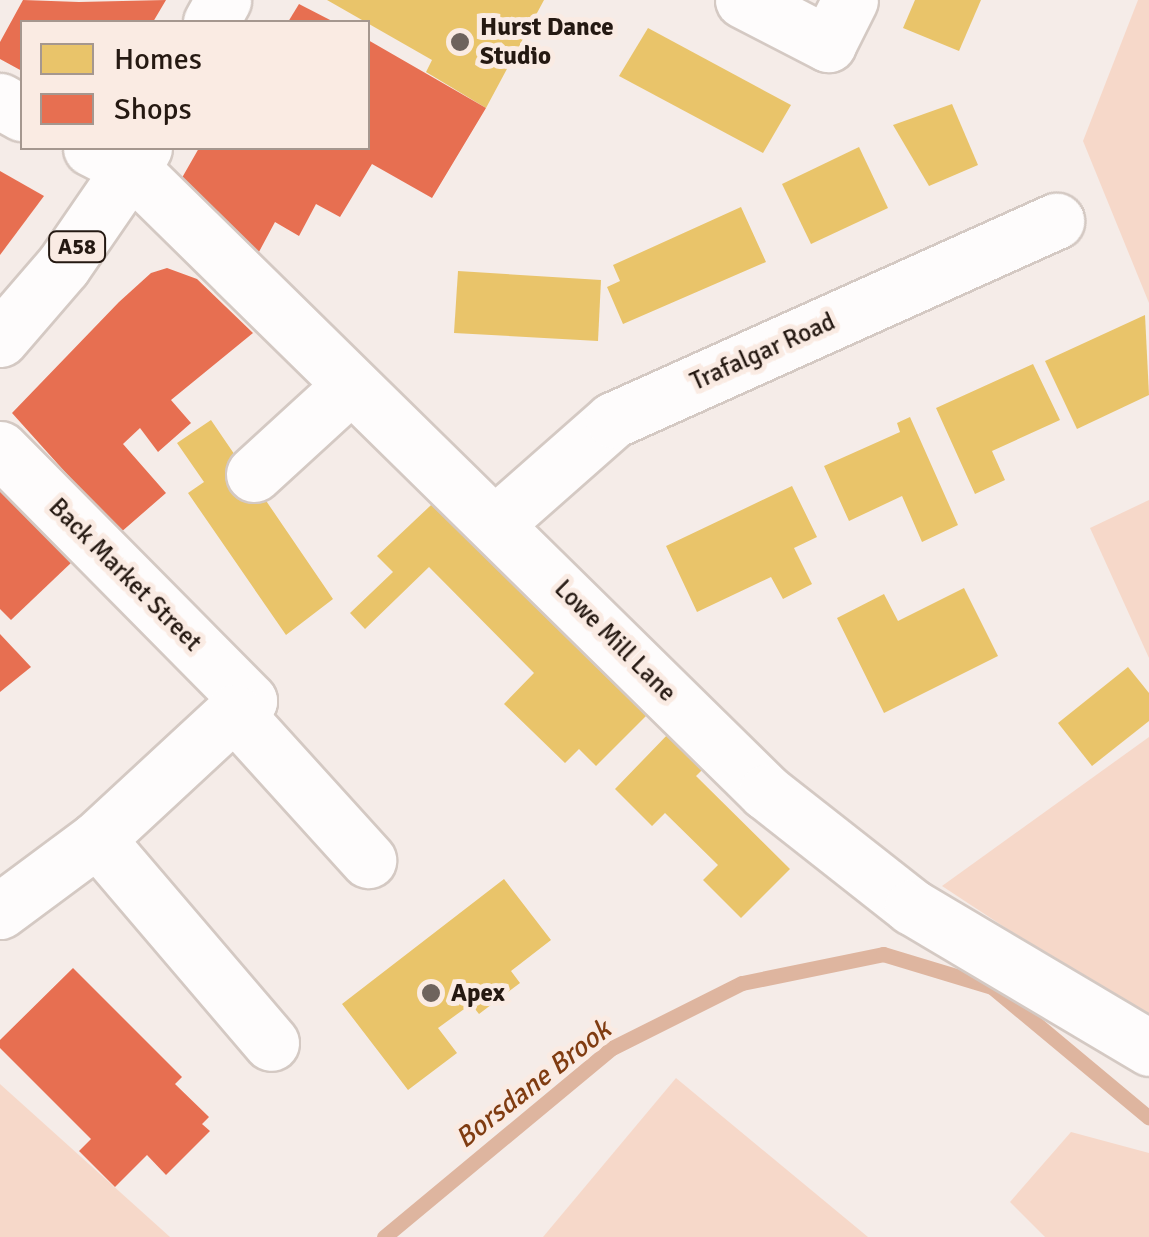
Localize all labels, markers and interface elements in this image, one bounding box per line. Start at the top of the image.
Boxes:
place label: Hurst Dance Studio [480,13,614,72]
legend [20,20,370,150]
marker: Hurst Dance Studio [449,31,471,53]
text: Homes [114,41,202,78]
text: Shops [114,91,192,128]
road number: A58 [47,230,107,264]
street label: Trafalgar Road [686,307,840,397]
street label: Back Market Street [42,492,208,658]
street label: Lowe Mill Lane [548,574,682,708]
place label: Apex [451,978,505,1008]
marker: Apex [420,982,442,1004]
water label: Borsdane Brook [449,1013,617,1155]

